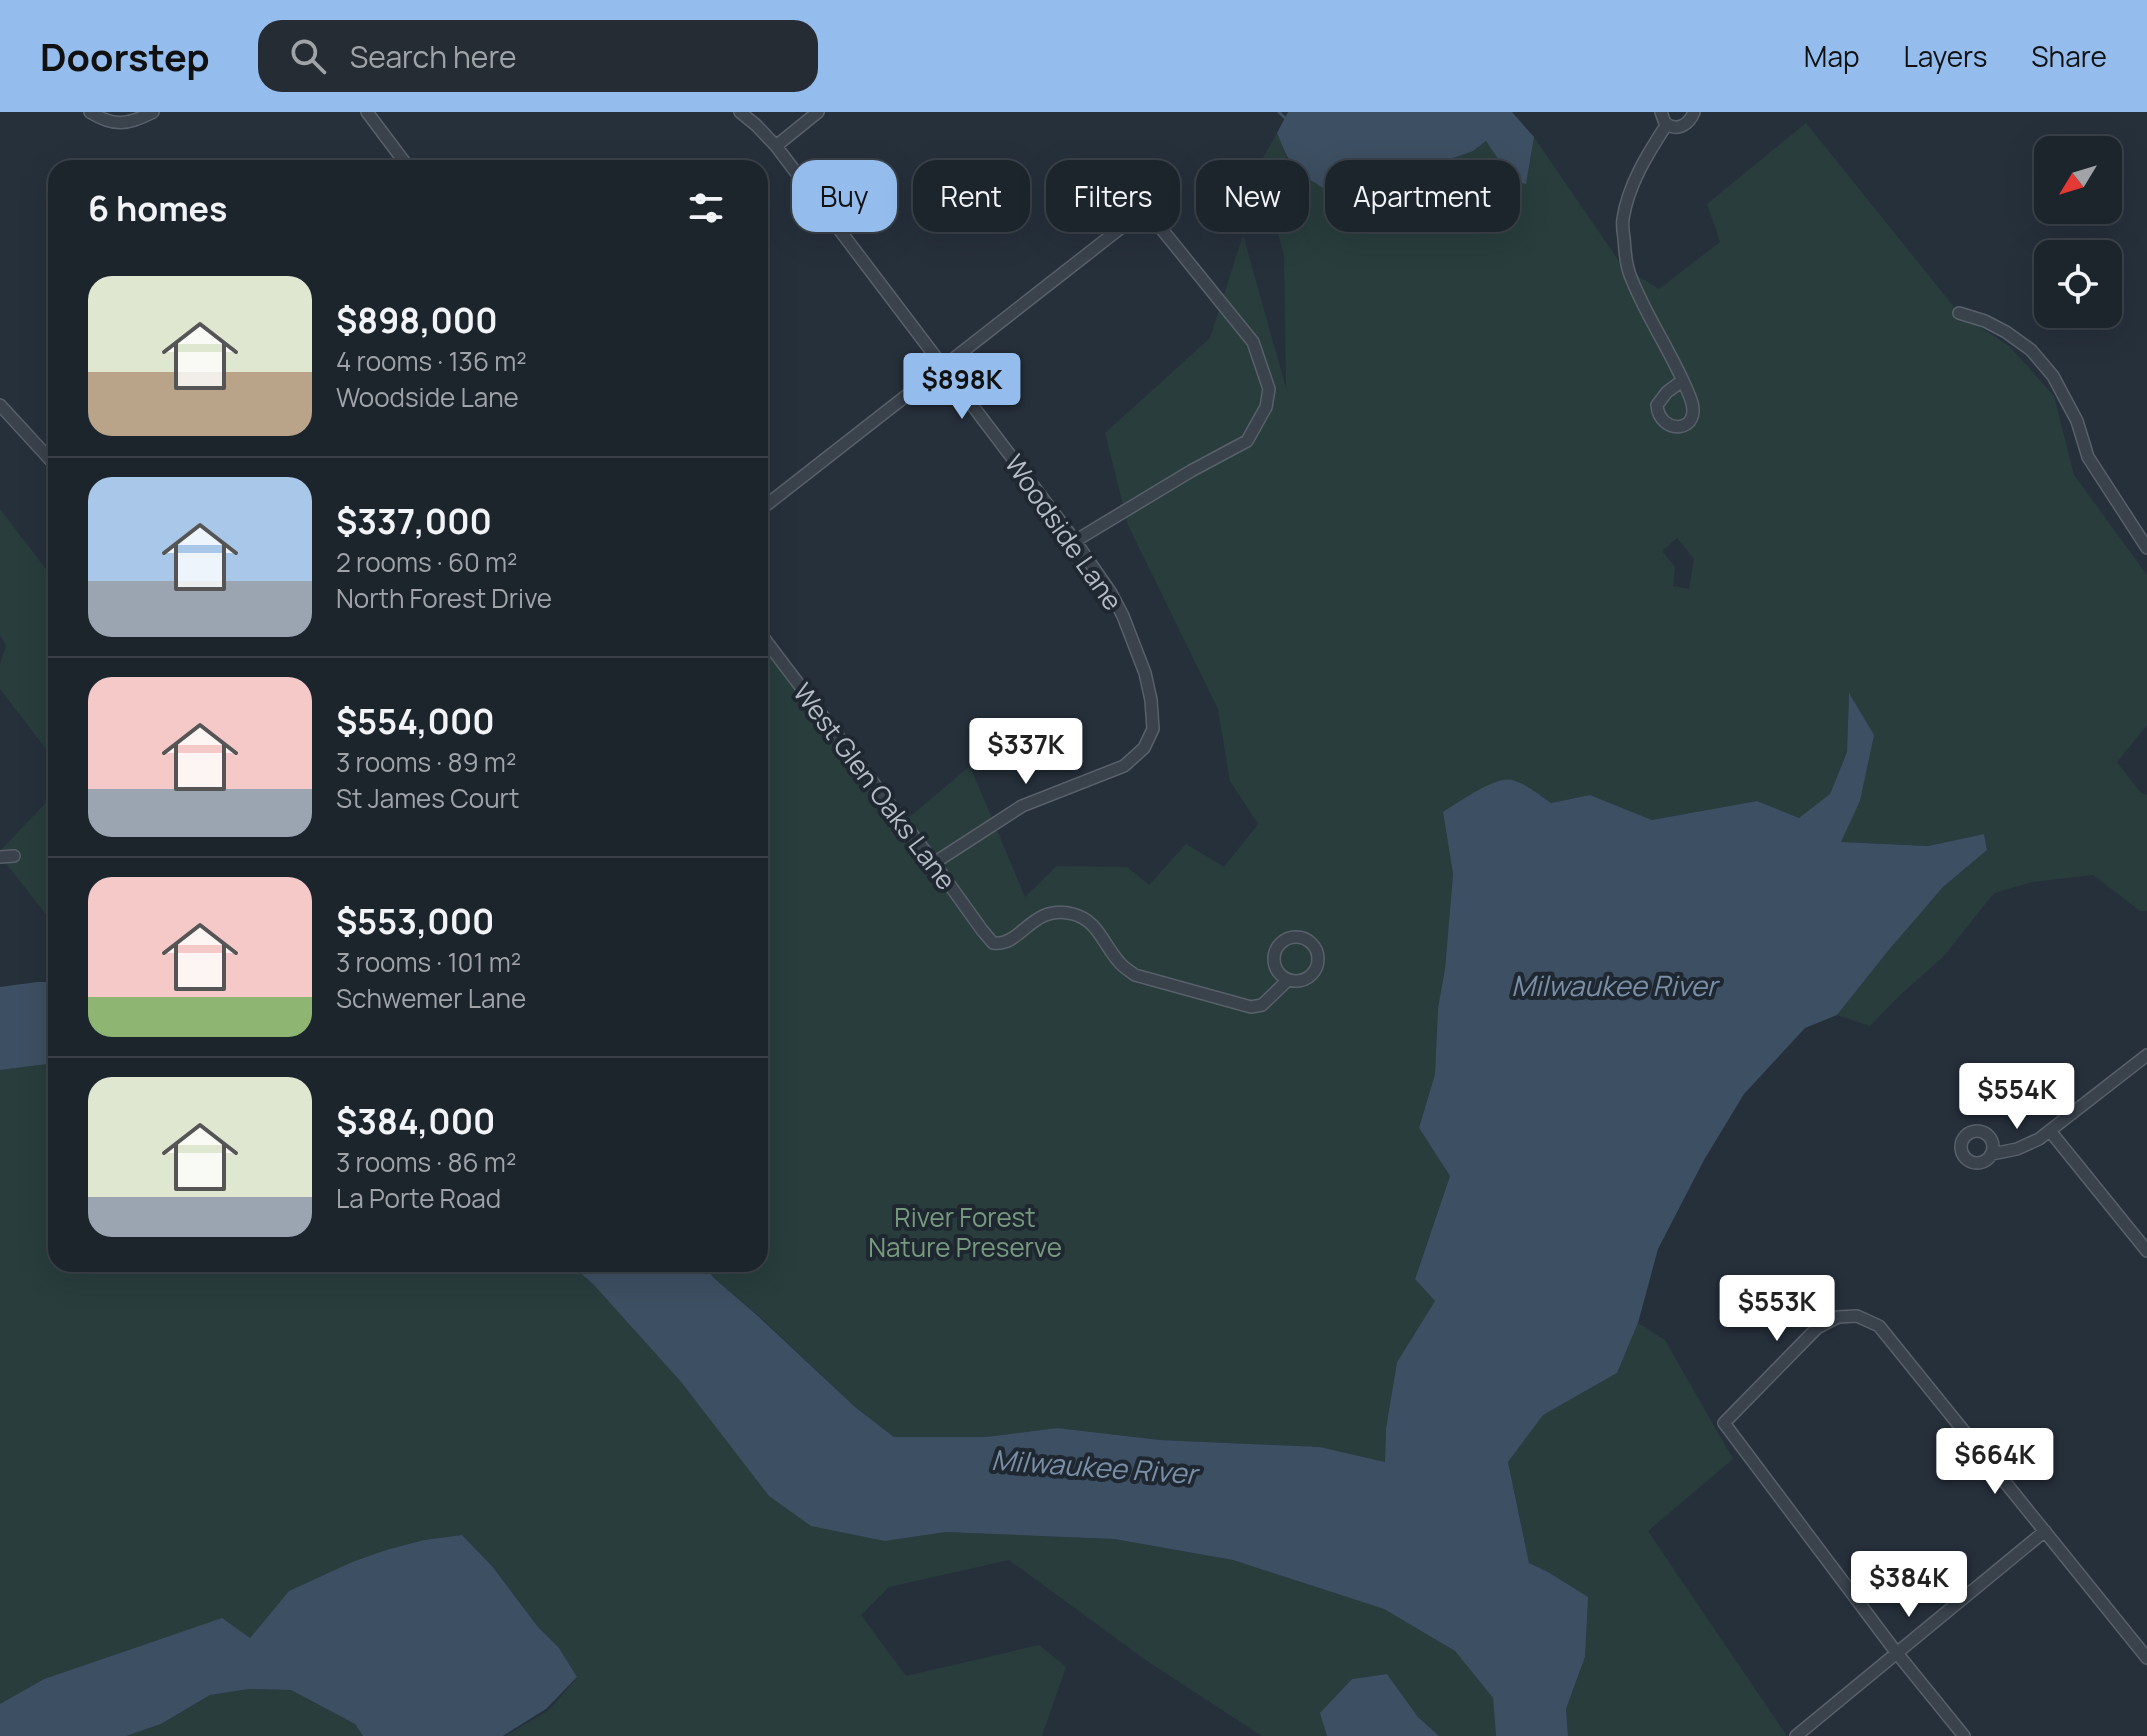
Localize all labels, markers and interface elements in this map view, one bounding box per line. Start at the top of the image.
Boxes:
search box [258,20,818,92]
text: Doorstep [40,30,210,82]
icon: search [286,34,330,78]
text: Search here [350,36,516,77]
text: Map [1804,37,1860,75]
text: Layers [1904,37,1987,75]
text: Share [2031,37,2107,75]
north arrow [2034,136,2122,224]
map controls [2034,136,2122,328]
chip: Buy [792,160,897,232]
chip: Rent [913,160,1030,232]
chip: Filters [1046,160,1180,232]
chip: New [1196,160,1309,232]
chip: Apartment [1325,160,1520,232]
text: 6 homes [88,185,227,231]
icon: filters [684,186,728,230]
button: locate [2034,240,2122,328]
text: $898,000 [336,297,498,343]
icon: home [152,308,248,404]
text: 4 rooms · 136 m² [336,343,527,379]
pin: $898K [906,353,1018,421]
text: $898K [921,361,1003,397]
text: Woodside Lane [336,379,519,415]
street label: Woodside Lane [997,447,1131,617]
text: $337,000 [336,498,492,544]
icon: home [152,509,248,605]
text: 2 rooms · 60 m² [336,544,518,580]
text: North Forest Drive [336,580,552,616]
street label: West Glen Oaks Lane [785,675,965,897]
text: $554,000 [336,698,495,744]
icon: home [152,709,248,805]
pin: $337K [970,718,1082,786]
text: $337K [987,726,1065,762]
text: 3 rooms · 89 m² [336,744,516,780]
text: St James Court [336,780,519,816]
text: $553,000 [336,898,494,944]
icon: home [152,909,248,1005]
text: 3 rooms · 101 m² [336,944,521,980]
water label: Milwaukee River [1511,966,1721,1004]
text: Schwemer Lane [336,980,526,1016]
pin: $554K [1961,1063,2073,1131]
text: $554K [1977,1071,2057,1107]
text: $384,000 [336,1098,495,1144]
icon: home [152,1109,248,1205]
text: 3 rooms · 86 m² [336,1144,516,1180]
text: La Porte Road [336,1180,501,1216]
park label: River Forest Nature Preserve [868,1199,1062,1265]
pin: $553K [1721,1275,1833,1343]
text: $553K [1738,1283,1816,1319]
pin: $664K [1939,1428,2051,1496]
text: $664K [1954,1436,2036,1472]
water label: Milwaukee River [990,1440,1202,1492]
pin: $384K [1853,1551,1965,1619]
text: $384K [1869,1559,1949,1595]

